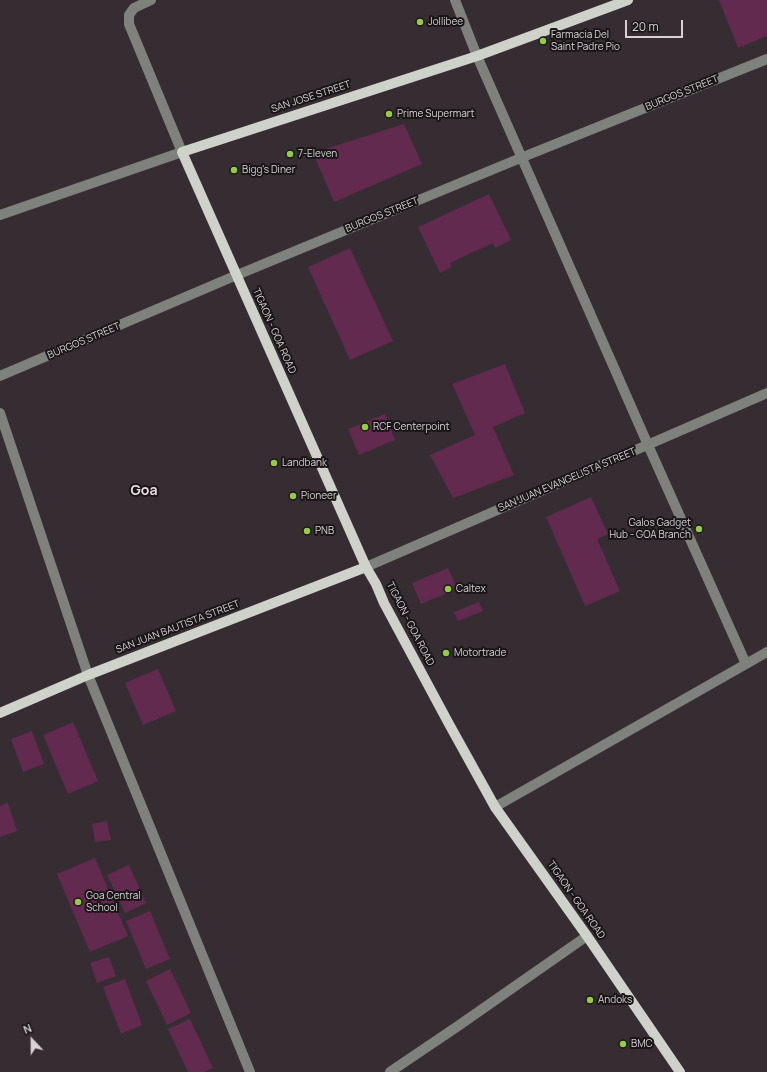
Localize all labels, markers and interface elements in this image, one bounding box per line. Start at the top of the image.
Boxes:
scale bar [627,12,685,38]
place label: Jollibee [428,16,463,28]
marker: Jollibee [415,17,425,27]
text: 20 m [632,18,659,35]
place label: Farmacia Del Saint Padre Pio [551,29,620,52]
marker: Farmacia Del Saint Padre Pio [538,36,548,46]
street label: BURGOS STREET [644,73,720,113]
street label: SAN JOSE STREET [270,78,352,116]
place label: Prime Supermart [397,108,474,120]
marker: Prime Supermart [384,109,394,119]
place label: 7-Eleven [298,148,337,160]
marker: 7-Eleven [285,149,295,159]
place label: Bigg's Diner [242,164,295,176]
marker: Bigg's Diner [229,165,239,175]
street label: BURGOS STREET [344,195,420,235]
street label: TIGAON - GOA ROAD [250,286,298,376]
street label: BURGOS STREET [46,320,122,362]
place label: RCF Centerpoint [373,421,450,433]
marker: RCF Centerpoint [360,422,370,432]
street label: SAN JUAN EVANGELISTA STREET [496,445,638,515]
place label: Landbank [282,457,327,469]
marker: Landbank [269,458,279,468]
district label: Goa [131,483,157,499]
place label: Pioneer [301,490,336,502]
marker: Pioneer [288,491,298,501]
place label: Galos Gadget Hub - GOA Branch [609,517,691,540]
marker: Galos Gadget Hub - GOA Branch [694,524,704,534]
place label: PNB [315,525,334,537]
marker: PNB [302,526,312,536]
street label: TIGAON - GOA ROAD [384,580,436,668]
place label: Caltex [456,583,486,595]
marker: Caltex [443,584,453,594]
street label: SAN JUAN BAUTISTA STREET [114,598,242,656]
place label: Motortrade [454,647,506,659]
marker: Motortrade [441,648,451,658]
street label: TIGAON - GOA ROAD [545,859,607,941]
place label: Goa Central School [86,890,141,914]
marker: Goa Central School [73,897,83,907]
place label: Andoks [598,994,632,1006]
marker: Andoks [585,995,595,1005]
north arrow [12,1020,52,1060]
text: N [21,1020,34,1037]
place label: BMC [631,1038,653,1050]
marker: BMC [618,1039,628,1049]

